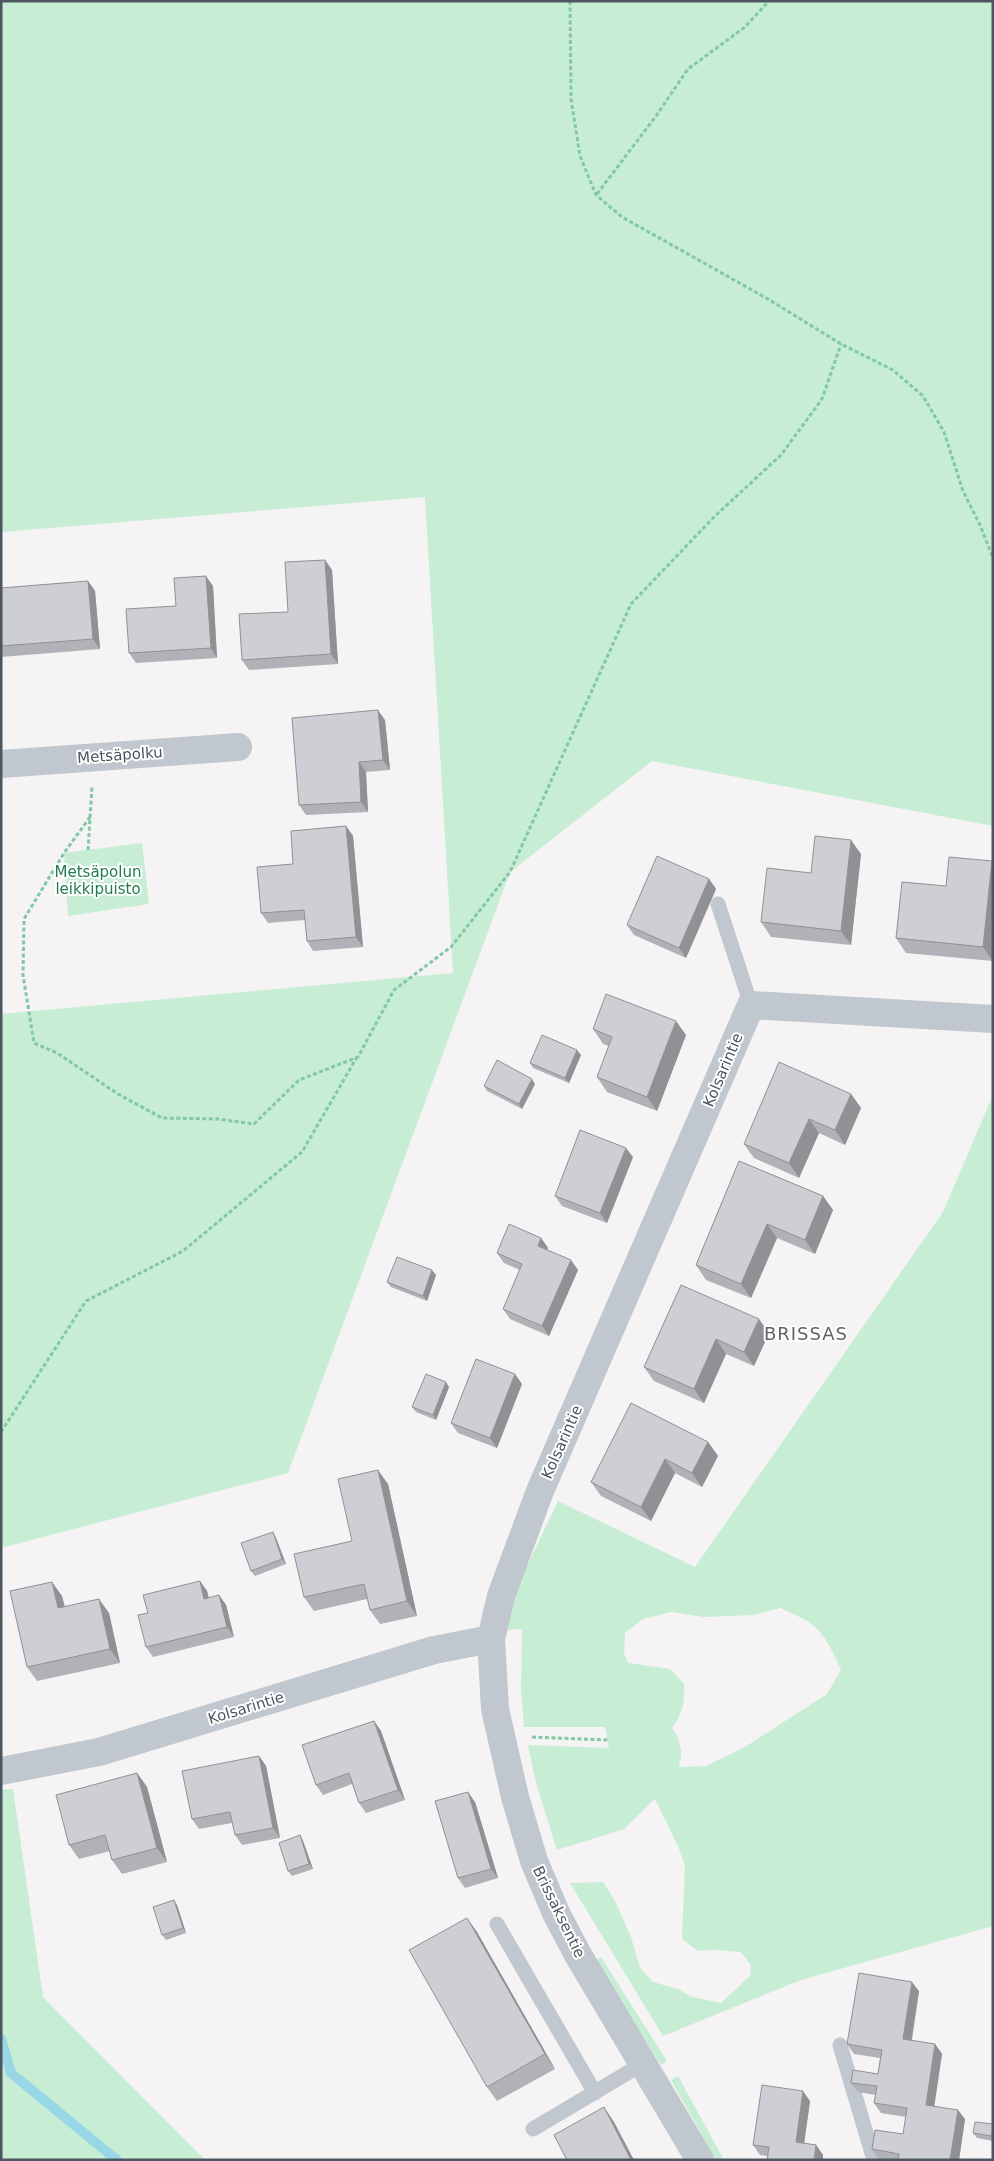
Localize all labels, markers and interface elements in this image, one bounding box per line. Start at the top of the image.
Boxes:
street label: Metsäpolku [77,743,163,767]
park label: Metsäpolun leikkipuisto [55,863,141,898]
street label: Kolsarintie [699,1030,747,1110]
district label: BRISSAS [764,1323,848,1344]
street label: Kolsarintie [538,1402,586,1482]
street label: Kolsarintie [206,1688,286,1728]
street label: Brissaksentie [529,1863,589,1961]

